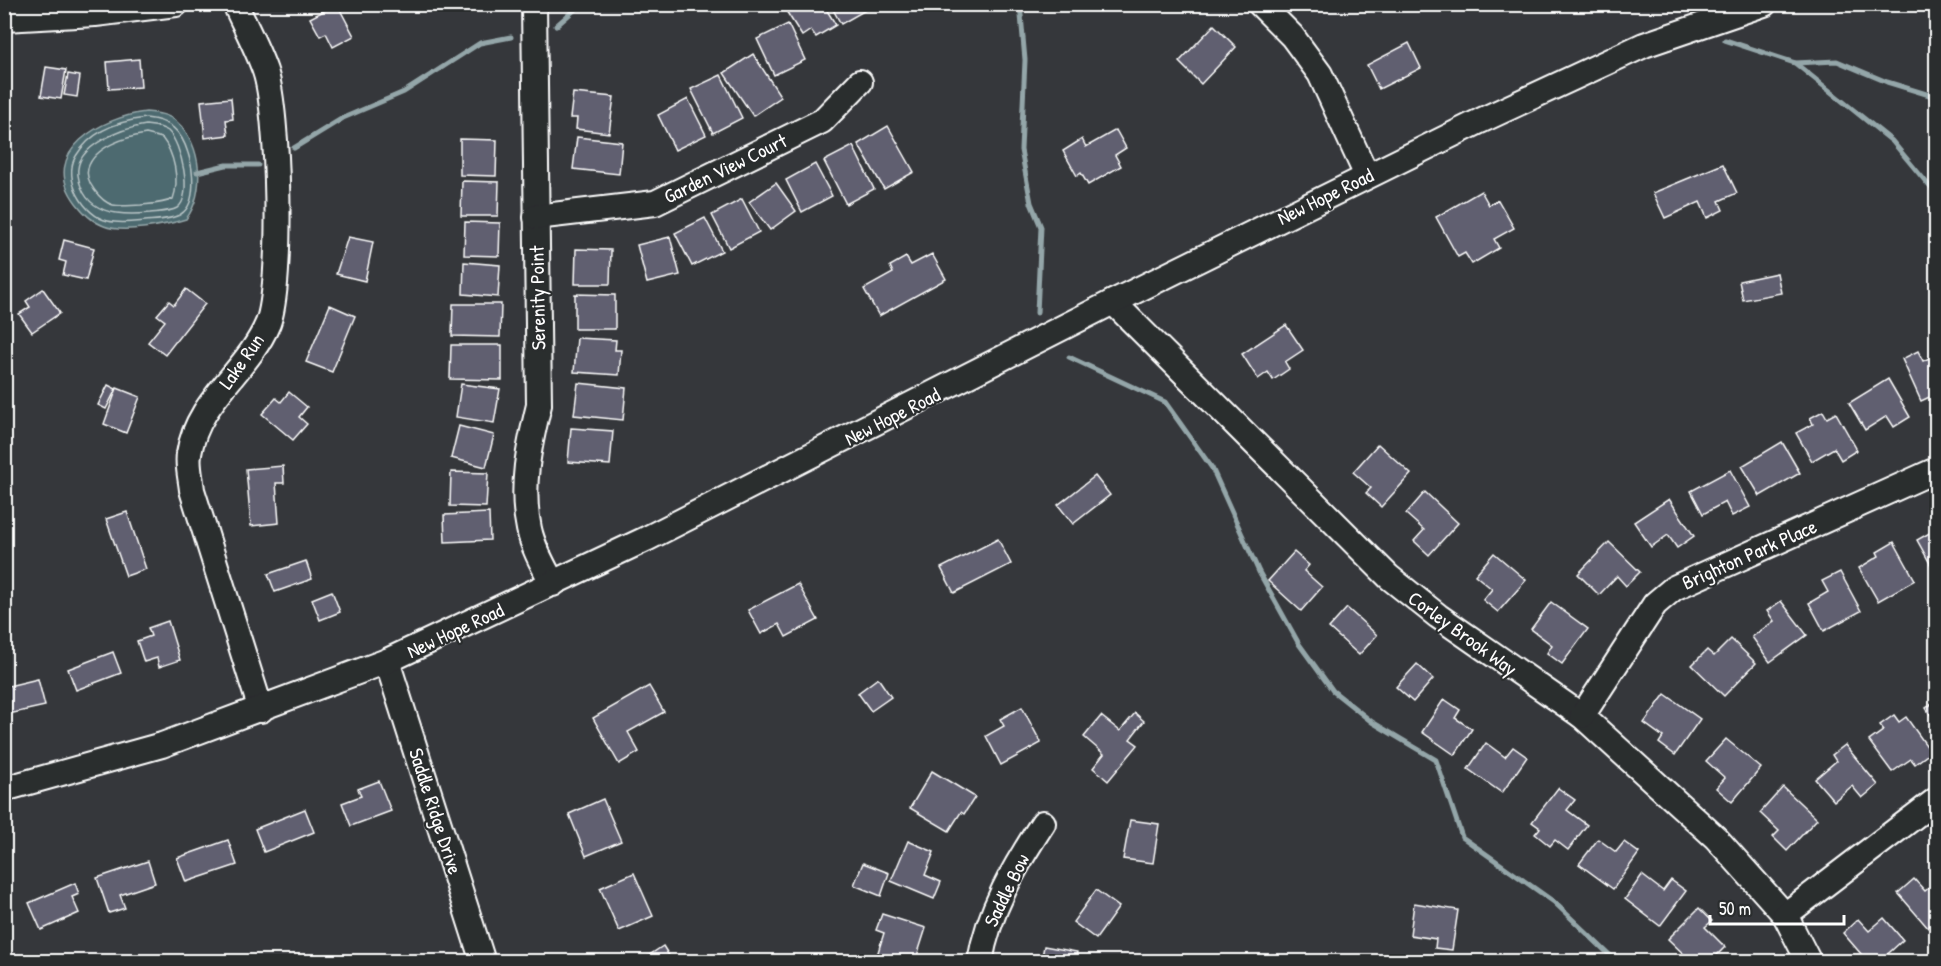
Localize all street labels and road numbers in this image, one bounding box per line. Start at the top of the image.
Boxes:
street label: Garden View Court [659,126,792,209]
street label: New Hope Road [1272,161,1378,231]
street label: Serenity Point [523,244,551,350]
street label: Lake Run [212,328,270,394]
street label: New Hope Road [840,380,945,452]
street label: Brighton Park Place [1677,512,1821,596]
street label: Corley Brook Way [1403,584,1523,682]
street label: New Hope Road [402,596,508,664]
street label: Saddle Ridge Drive [403,745,469,877]
street label: Saddle Bow [977,849,1035,931]

